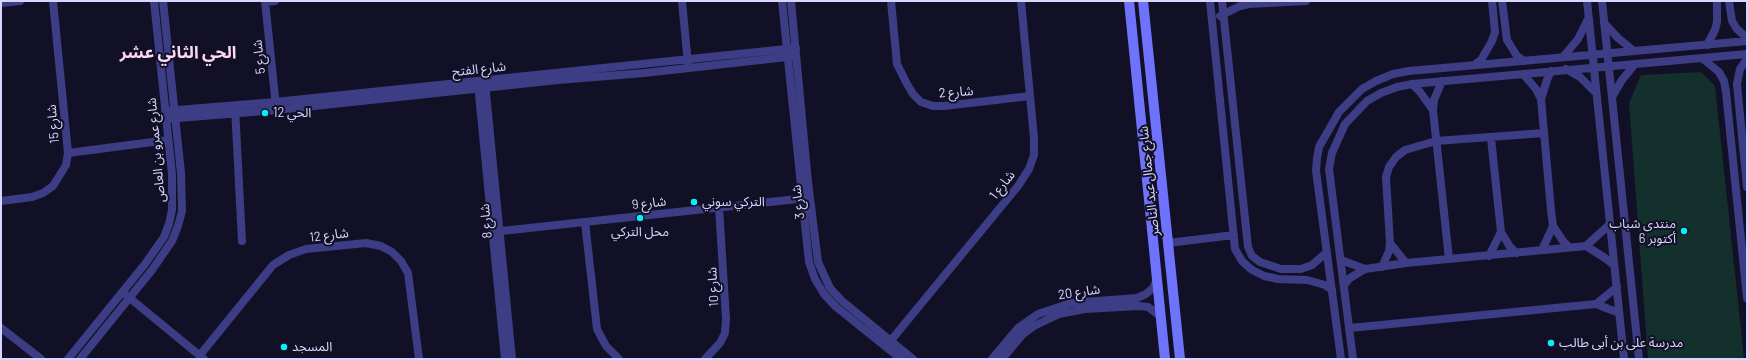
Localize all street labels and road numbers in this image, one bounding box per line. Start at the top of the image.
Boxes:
street label: شارع 5 [249,39,269,75]
street label: شارع الفتح [451,58,507,80]
street label: شارع 2 [938,83,974,101]
street label: شارع عمرو بن العاص [144,97,168,203]
street label: شارع 15 [44,104,62,144]
street label: شارع جمال عبد الناصر [1135,125,1163,237]
street label: شارع 1 [986,167,1018,203]
street label: شارع 3 [788,184,808,220]
street label: شارع 9 [631,193,667,213]
street label: شارع 8 [477,203,495,239]
street label: شارع 12 [308,225,350,245]
street label: شارع 10 [704,267,722,307]
street label: شارع 20 [1057,281,1101,303]

